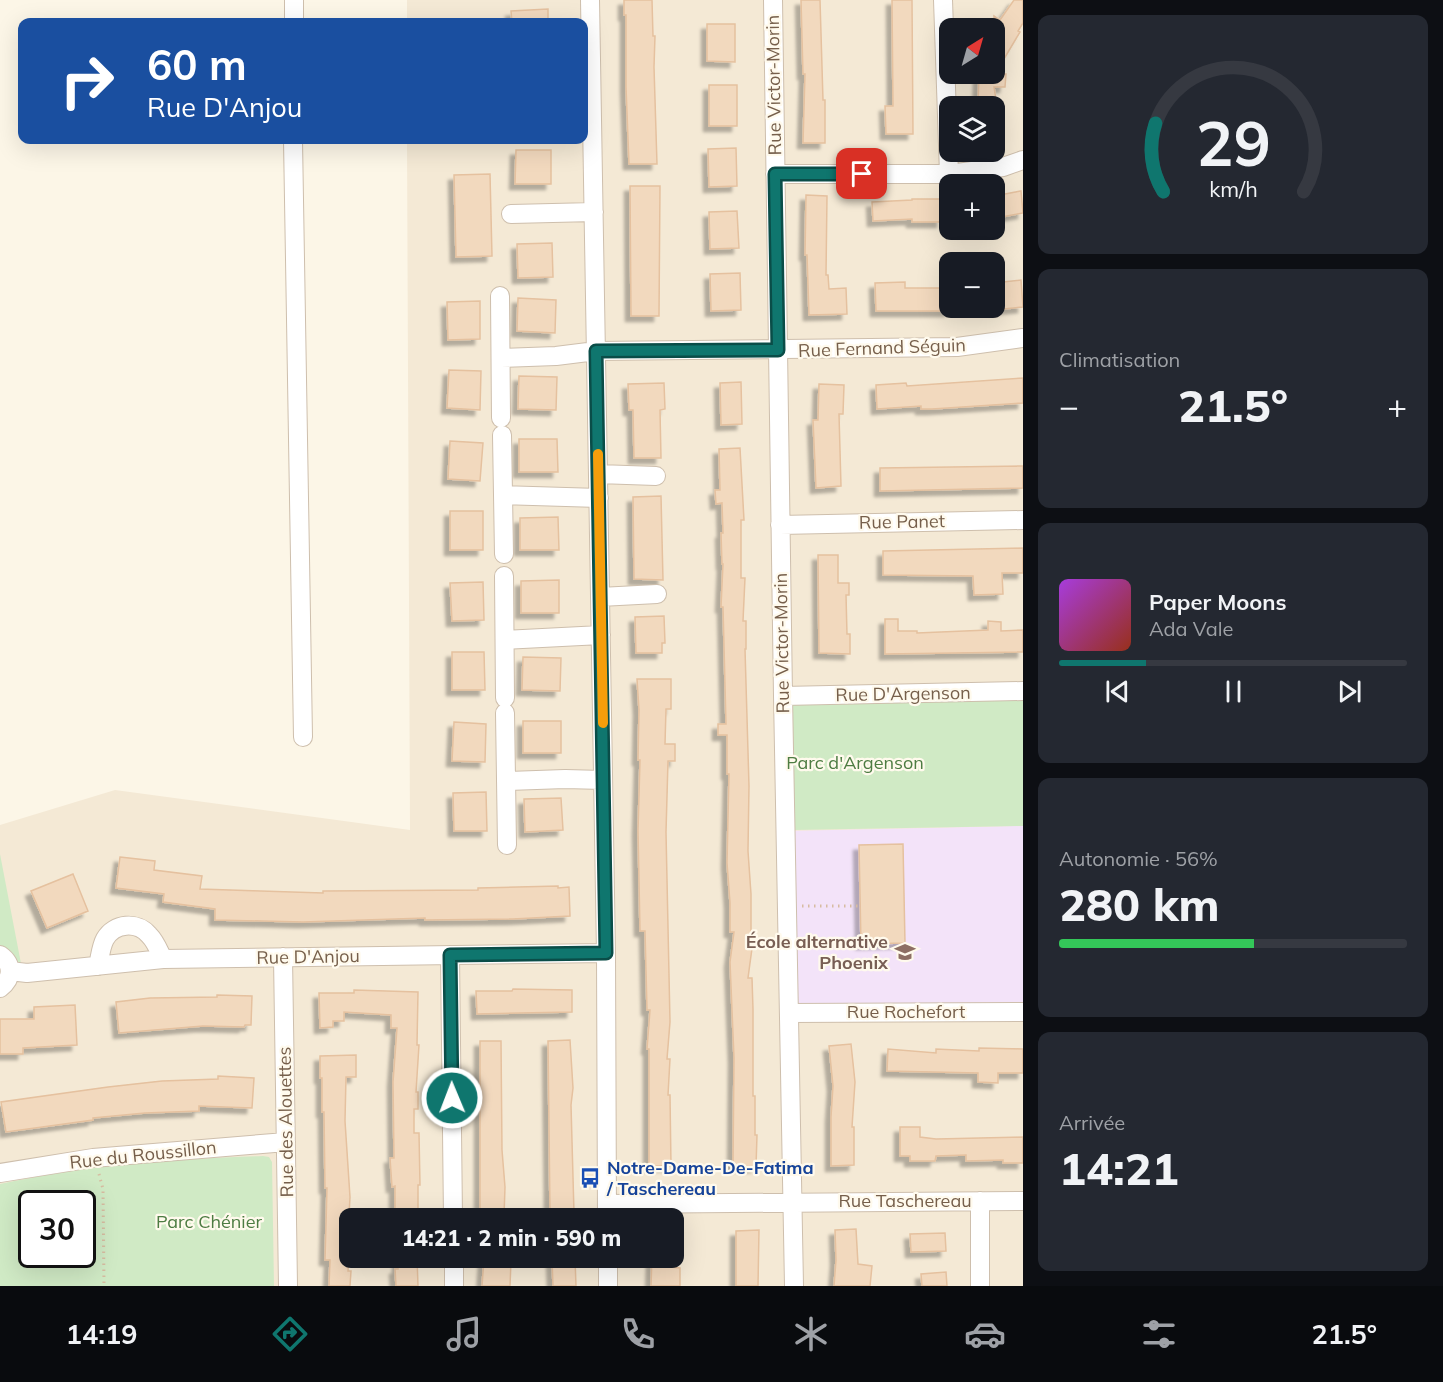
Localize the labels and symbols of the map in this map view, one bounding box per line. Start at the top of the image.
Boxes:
street label: Rue Victor-Morin [761,15,786,155]
north arrow [939,18,1005,84]
pin [836,148,887,199]
street label: Rue Fernand Séguin [798,333,966,362]
street label: Rue Panet [859,509,945,534]
street label: Rue Victor-Morin [769,573,794,713]
street label: Rue D'Argenson [835,681,971,706]
park label: Parc d'Argenson [786,751,924,774]
place label: École alternative Phoenix [746,930,889,974]
school or university icon: École alternative Phoenix [893,940,917,964]
street label: Rue D'Anjou [256,944,360,969]
street label: Rue Rochefort [847,1000,965,1023]
street label: Rue des Alouettes [273,1047,298,1197]
position arrow [420,1066,484,1130]
street label: Rue du Roussillon [68,1135,218,1174]
place label: Notre-Dame-De-Fatima / Taschereau [606,1156,814,1200]
bus stop icon: Notre-Dame-De-Fatima / Taschereau [578,1166,602,1190]
street label: Rue Taschereau [838,1189,972,1212]
speed limit sign: 30 [18,1190,96,1268]
park label: Parc Chénier [156,1210,262,1233]

